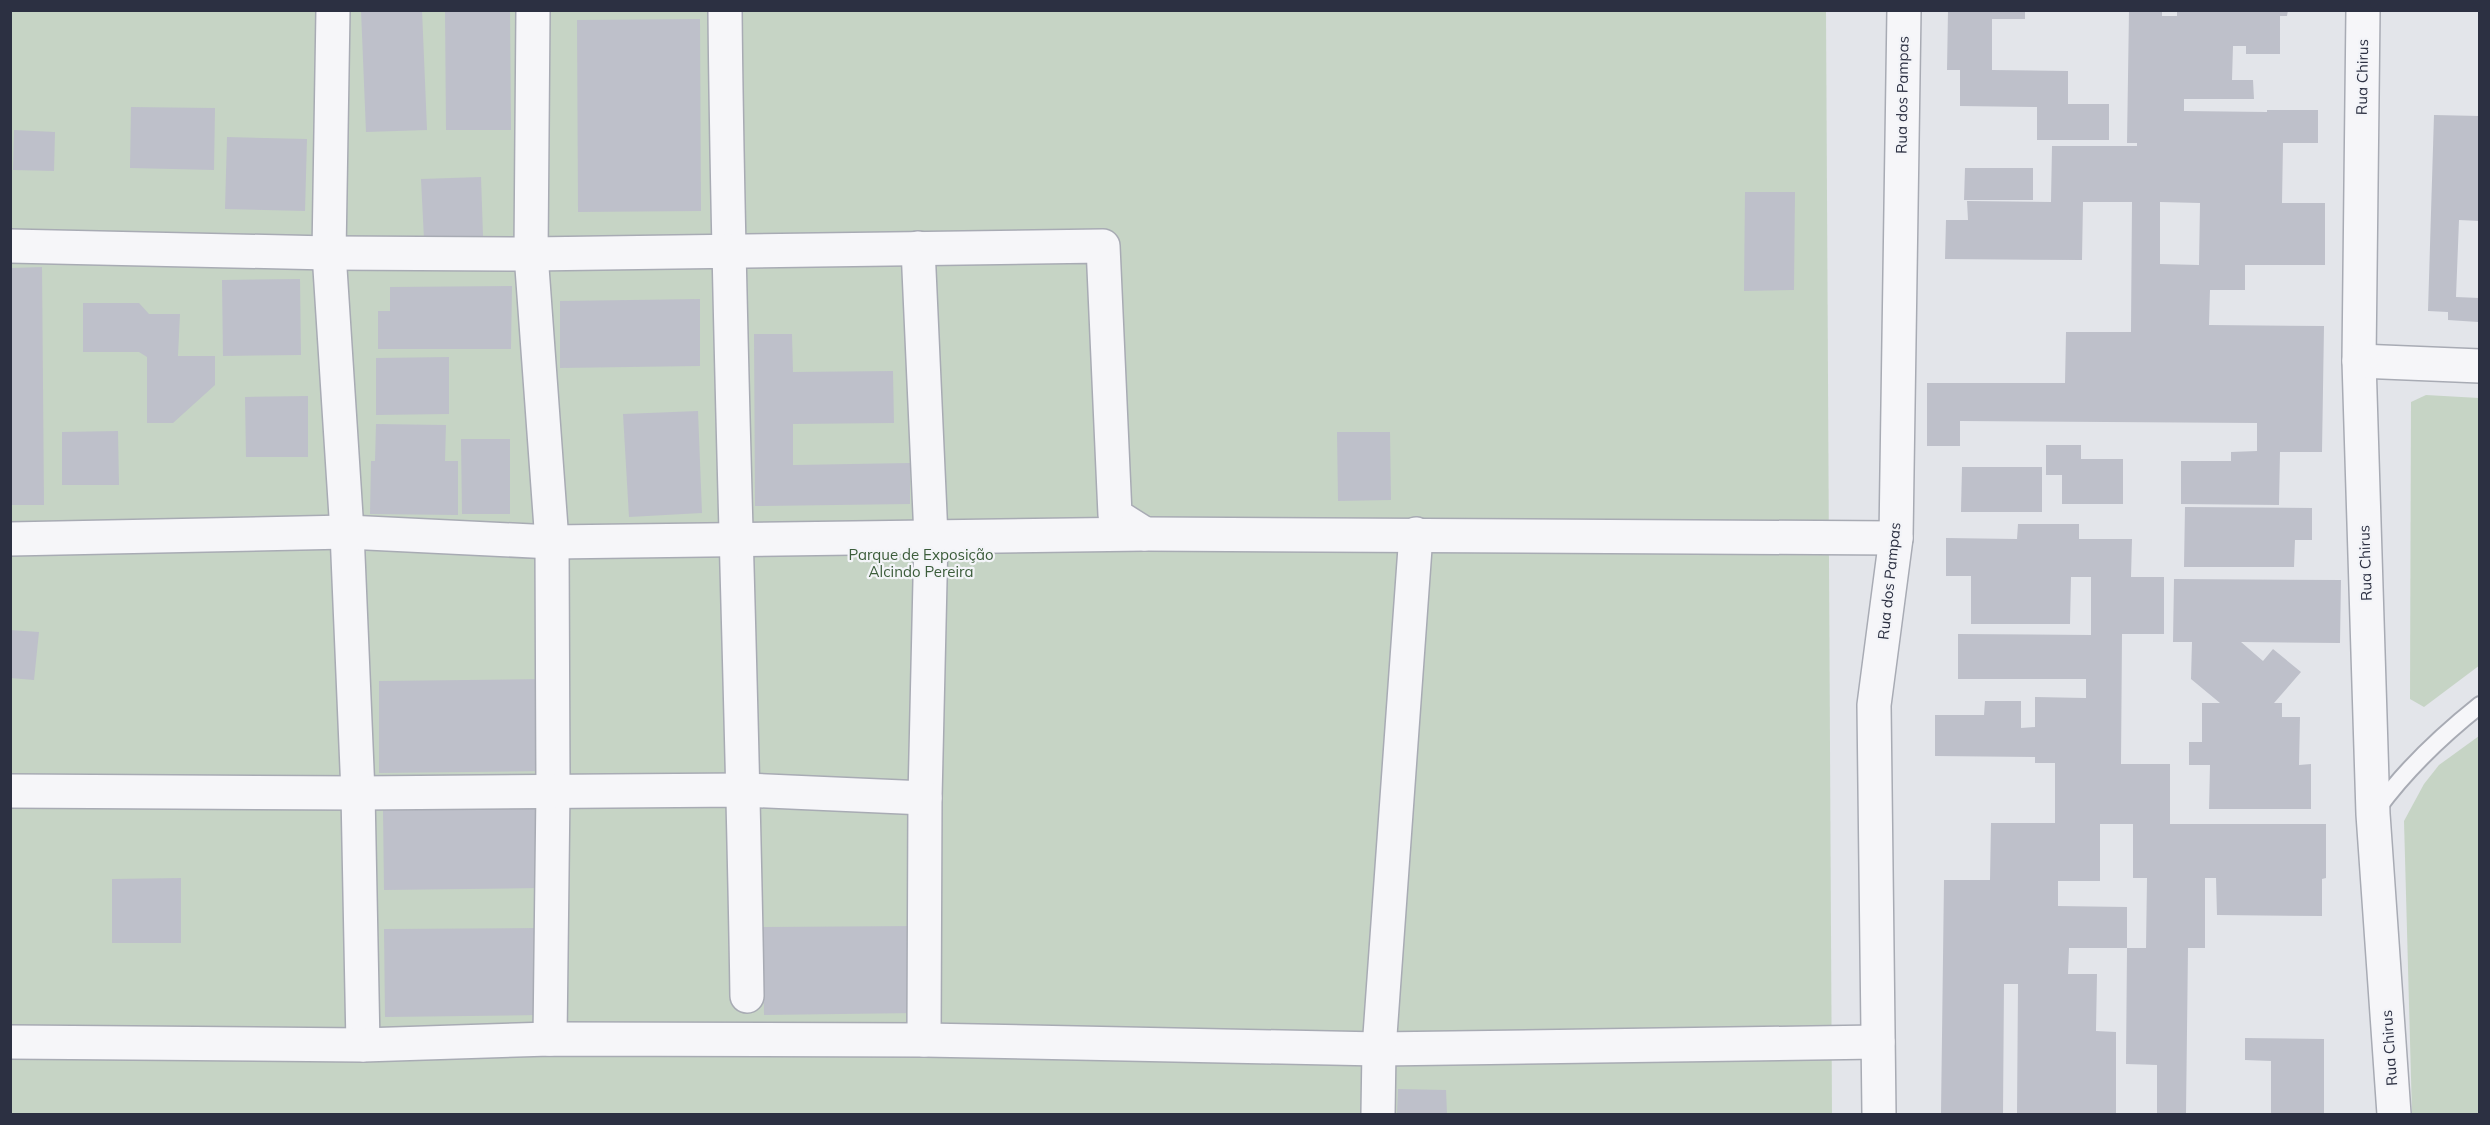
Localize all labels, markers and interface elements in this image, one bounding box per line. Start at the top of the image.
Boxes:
street label: Rua dos Pampas [1891,36,1913,154]
street label: Rua Chirus [2352,39,2372,115]
street label: Rua dos Pampas [1873,521,1905,641]
street label: Rua Chirus [2354,525,2376,601]
park label: Parque de Exposição Alcindo Pereira [849,545,993,581]
street label: Rua Chirus [2377,1009,2401,1087]

